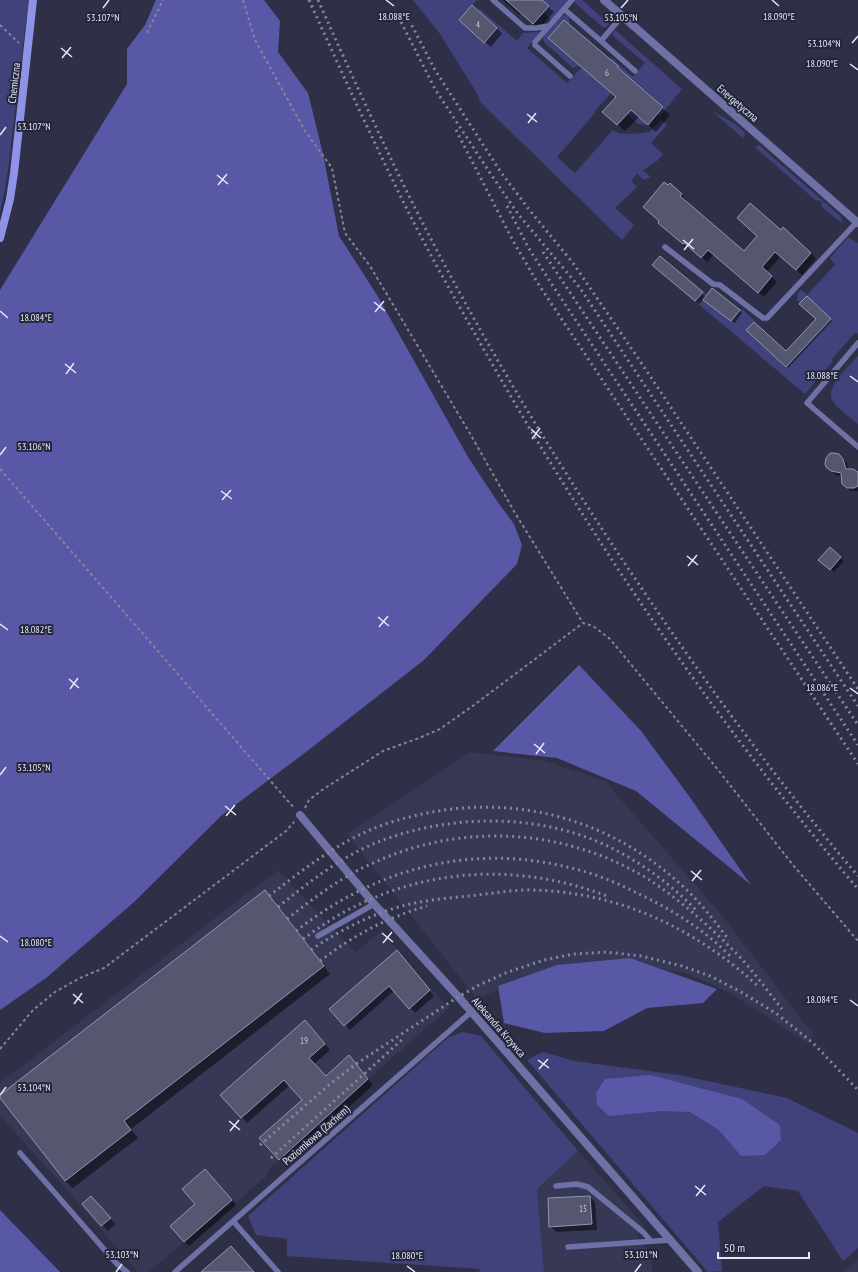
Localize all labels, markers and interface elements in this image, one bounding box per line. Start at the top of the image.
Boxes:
text: 18.088°E [378,10,410,23]
text: 18.090°E [763,10,795,23]
text: 53.107°N [86,11,120,24]
text: 53.105°N [604,11,638,24]
house number: 4 [476,19,480,30]
text: 53.104°N [807,37,841,50]
text: 18.090°E [806,57,838,70]
street label: Chemiczna [5,62,23,104]
house number: 6 [605,67,609,78]
street label: Energetyczna [714,81,762,125]
text: 53.107°N [17,120,51,133]
text: 18.084°E [20,311,52,324]
text: 18.088°E [806,369,838,382]
text: 53.106°N [17,440,51,453]
text: 18.082°E [20,623,52,636]
text: 18.086°E [806,681,838,694]
text: 53.105°N [17,761,51,774]
text: 18.080°E [20,936,52,949]
text: 18.084°E [806,993,838,1006]
street label: Aleksandra Krzywca [469,994,529,1060]
house number: 19 [300,1035,308,1046]
text: 53.104°N [17,1081,51,1094]
street label: Poziomkowa (Zachem) [280,1102,353,1168]
house number: 15 [579,1203,587,1214]
scale bar [718,1234,809,1260]
text: 50 m [724,1240,745,1255]
text: 53.103°N [105,1248,139,1261]
text: 53.101°N [624,1248,658,1261]
text: 18.080°E [391,1249,423,1262]

